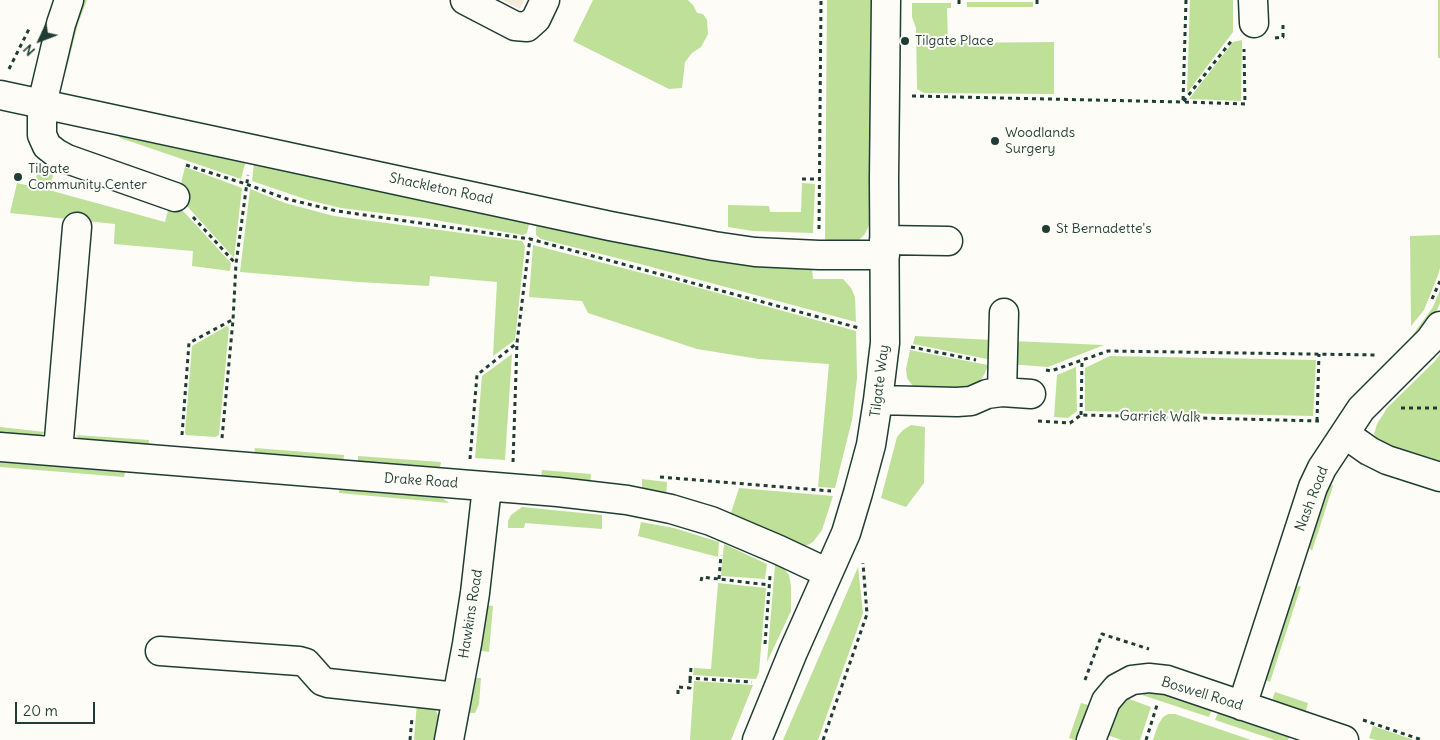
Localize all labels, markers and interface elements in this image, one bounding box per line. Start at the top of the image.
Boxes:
north arrow [15,15,65,65]
place label: Tilgate Place [915,33,994,49]
marker: Tilgate Place [899,35,911,47]
text: N [19,41,39,60]
place label: Woodlands Surgery [1005,125,1075,158]
marker: Woodlands Surgery [989,135,1001,147]
place label: Tilgate Community Center [28,161,147,193]
street label: Shackleton Road [388,170,494,208]
marker: Tilgate Community Center [12,171,24,183]
place label: St Bernadette's [1056,221,1152,237]
marker: St Bernadette's [1040,223,1052,235]
street label: Tilgate Way [867,344,893,418]
street label: Garrick Walk [1119,408,1201,426]
street label: Nash Road [1292,464,1332,534]
street label: Drake Road [383,470,459,492]
street label: Hawkins Road [456,568,486,660]
street label: Boswell Road [1159,674,1245,714]
scale bar [18,692,98,724]
text: 20 m [23,701,58,720]

